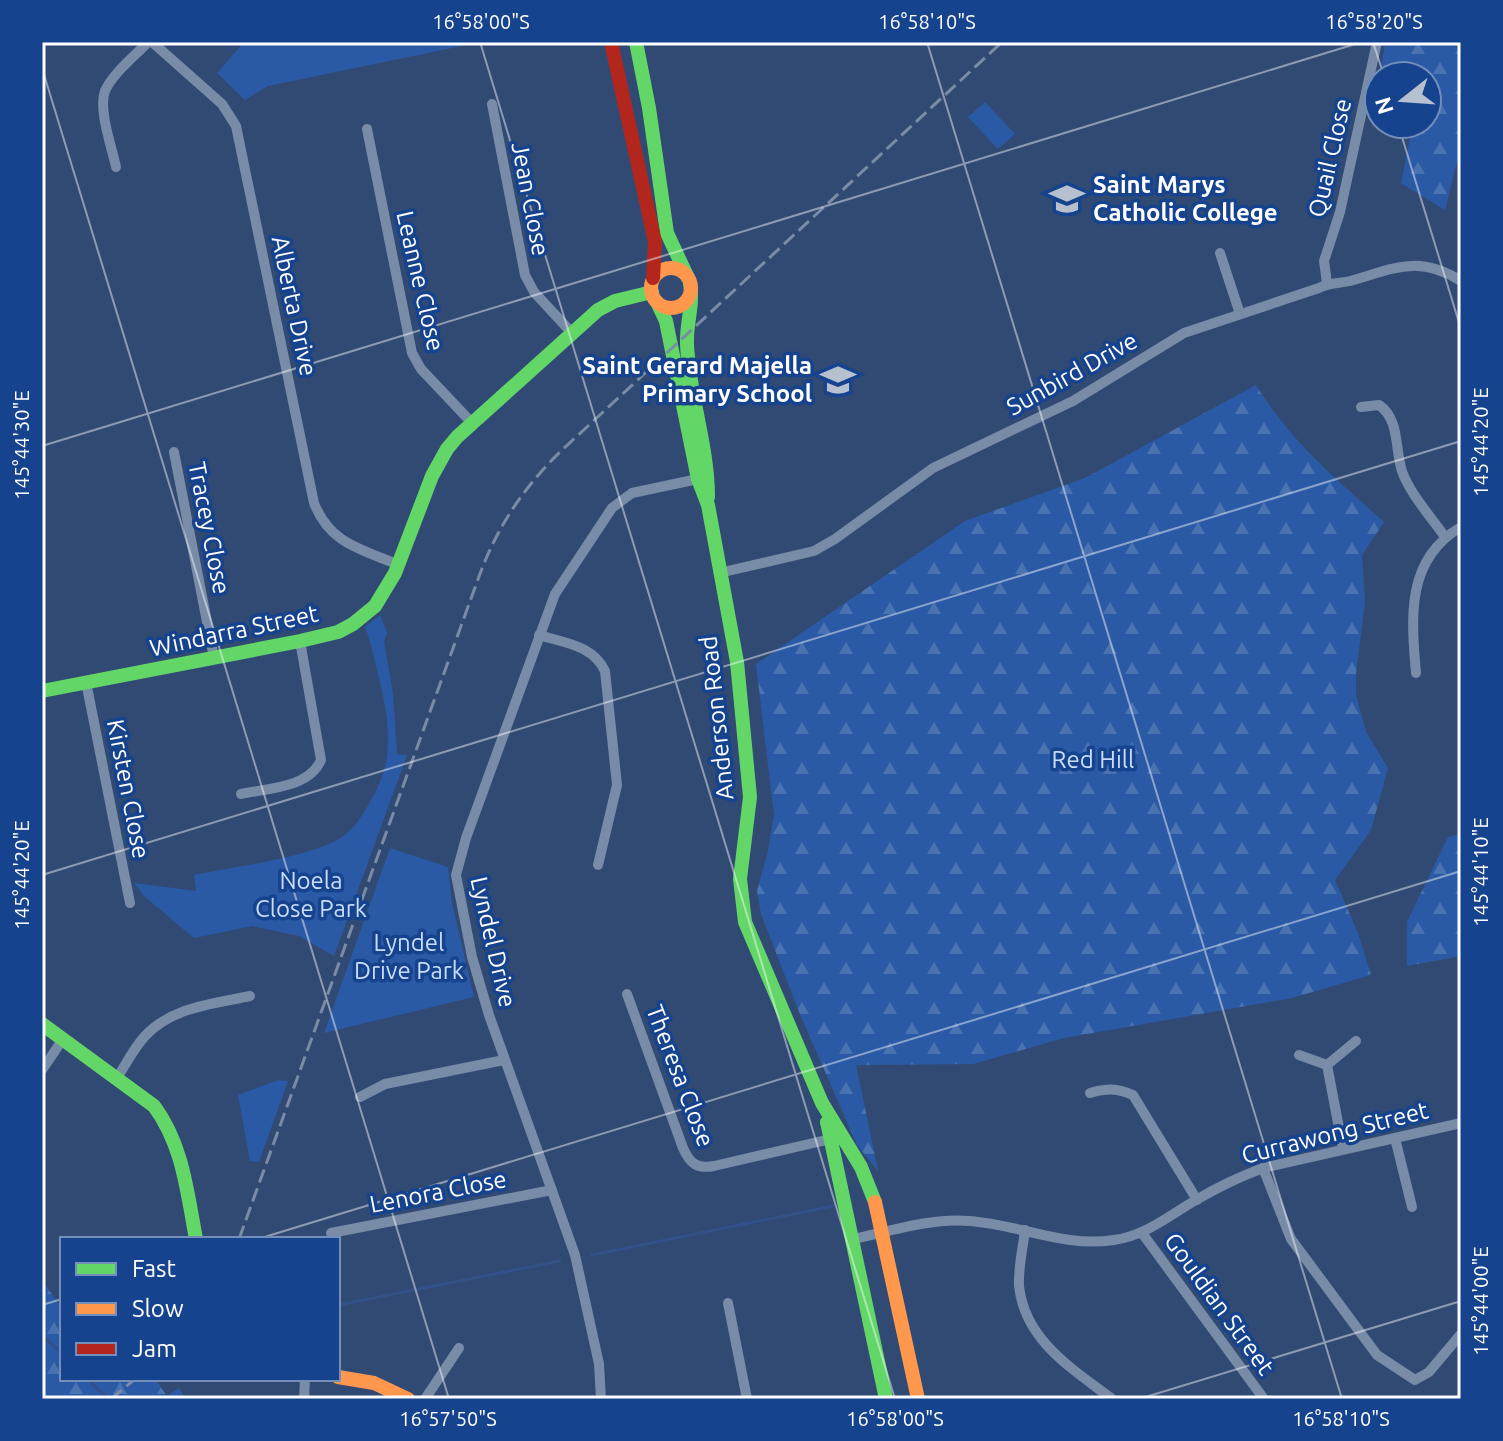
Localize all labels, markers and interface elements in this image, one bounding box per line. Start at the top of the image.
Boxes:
text: 16°58'00"S [432,10,530,33]
text: 16°58'10"S [878,10,976,33]
text: 16°58'20"S [1325,10,1423,33]
north arrow [1363,60,1443,140]
text: N [1369,94,1398,118]
street label: Quail Close [1303,96,1356,220]
street label: Jean Close [506,140,555,258]
place label: Saint Marys Catholic College [1093,171,1278,226]
school or university icon: Saint Marys Catholic College [1048,180,1086,218]
street label: Leanne Close [391,208,450,353]
street label: Alberta Drive [266,234,322,378]
street label: Sunbird Drive [1002,327,1142,421]
place label: Saint Gerard Majella Primary School [582,352,812,407]
school or university icon: Saint Gerard Majella Primary School [819,361,857,399]
text: 145°44'20"E [1469,387,1492,497]
text: 145°44'30"E [10,390,33,500]
street label: Tracey Close [183,460,236,596]
street label: Windarra Street [147,599,321,662]
street label: Anderson Road [694,635,739,801]
street label: Kirsten Close [102,717,155,861]
park label: Red Hill [1052,746,1134,773]
text: 145°44'10"E [1469,817,1492,927]
text: 145°44'20"E [10,820,33,930]
park label: Noela Close Park [255,867,367,922]
street label: Lyndel Drive [465,874,522,1010]
park label: Lyndel Drive Park [354,929,464,984]
street label: Theresa Close [641,1001,720,1150]
street label: Currawong Street [1239,1096,1432,1169]
street label: Lenora Close [367,1165,509,1218]
street label: Gouldian Street [1159,1228,1280,1380]
legend [60,1237,340,1381]
text: 145°44'00"E [1469,1246,1492,1356]
text: Fast [132,1255,176,1282]
text: Slow [132,1295,184,1322]
text: Jam [132,1335,177,1362]
text: 16°57'50"S [399,1407,497,1430]
text: 16°58'00"S [846,1407,944,1430]
text: 16°58'10"S [1292,1407,1390,1430]

